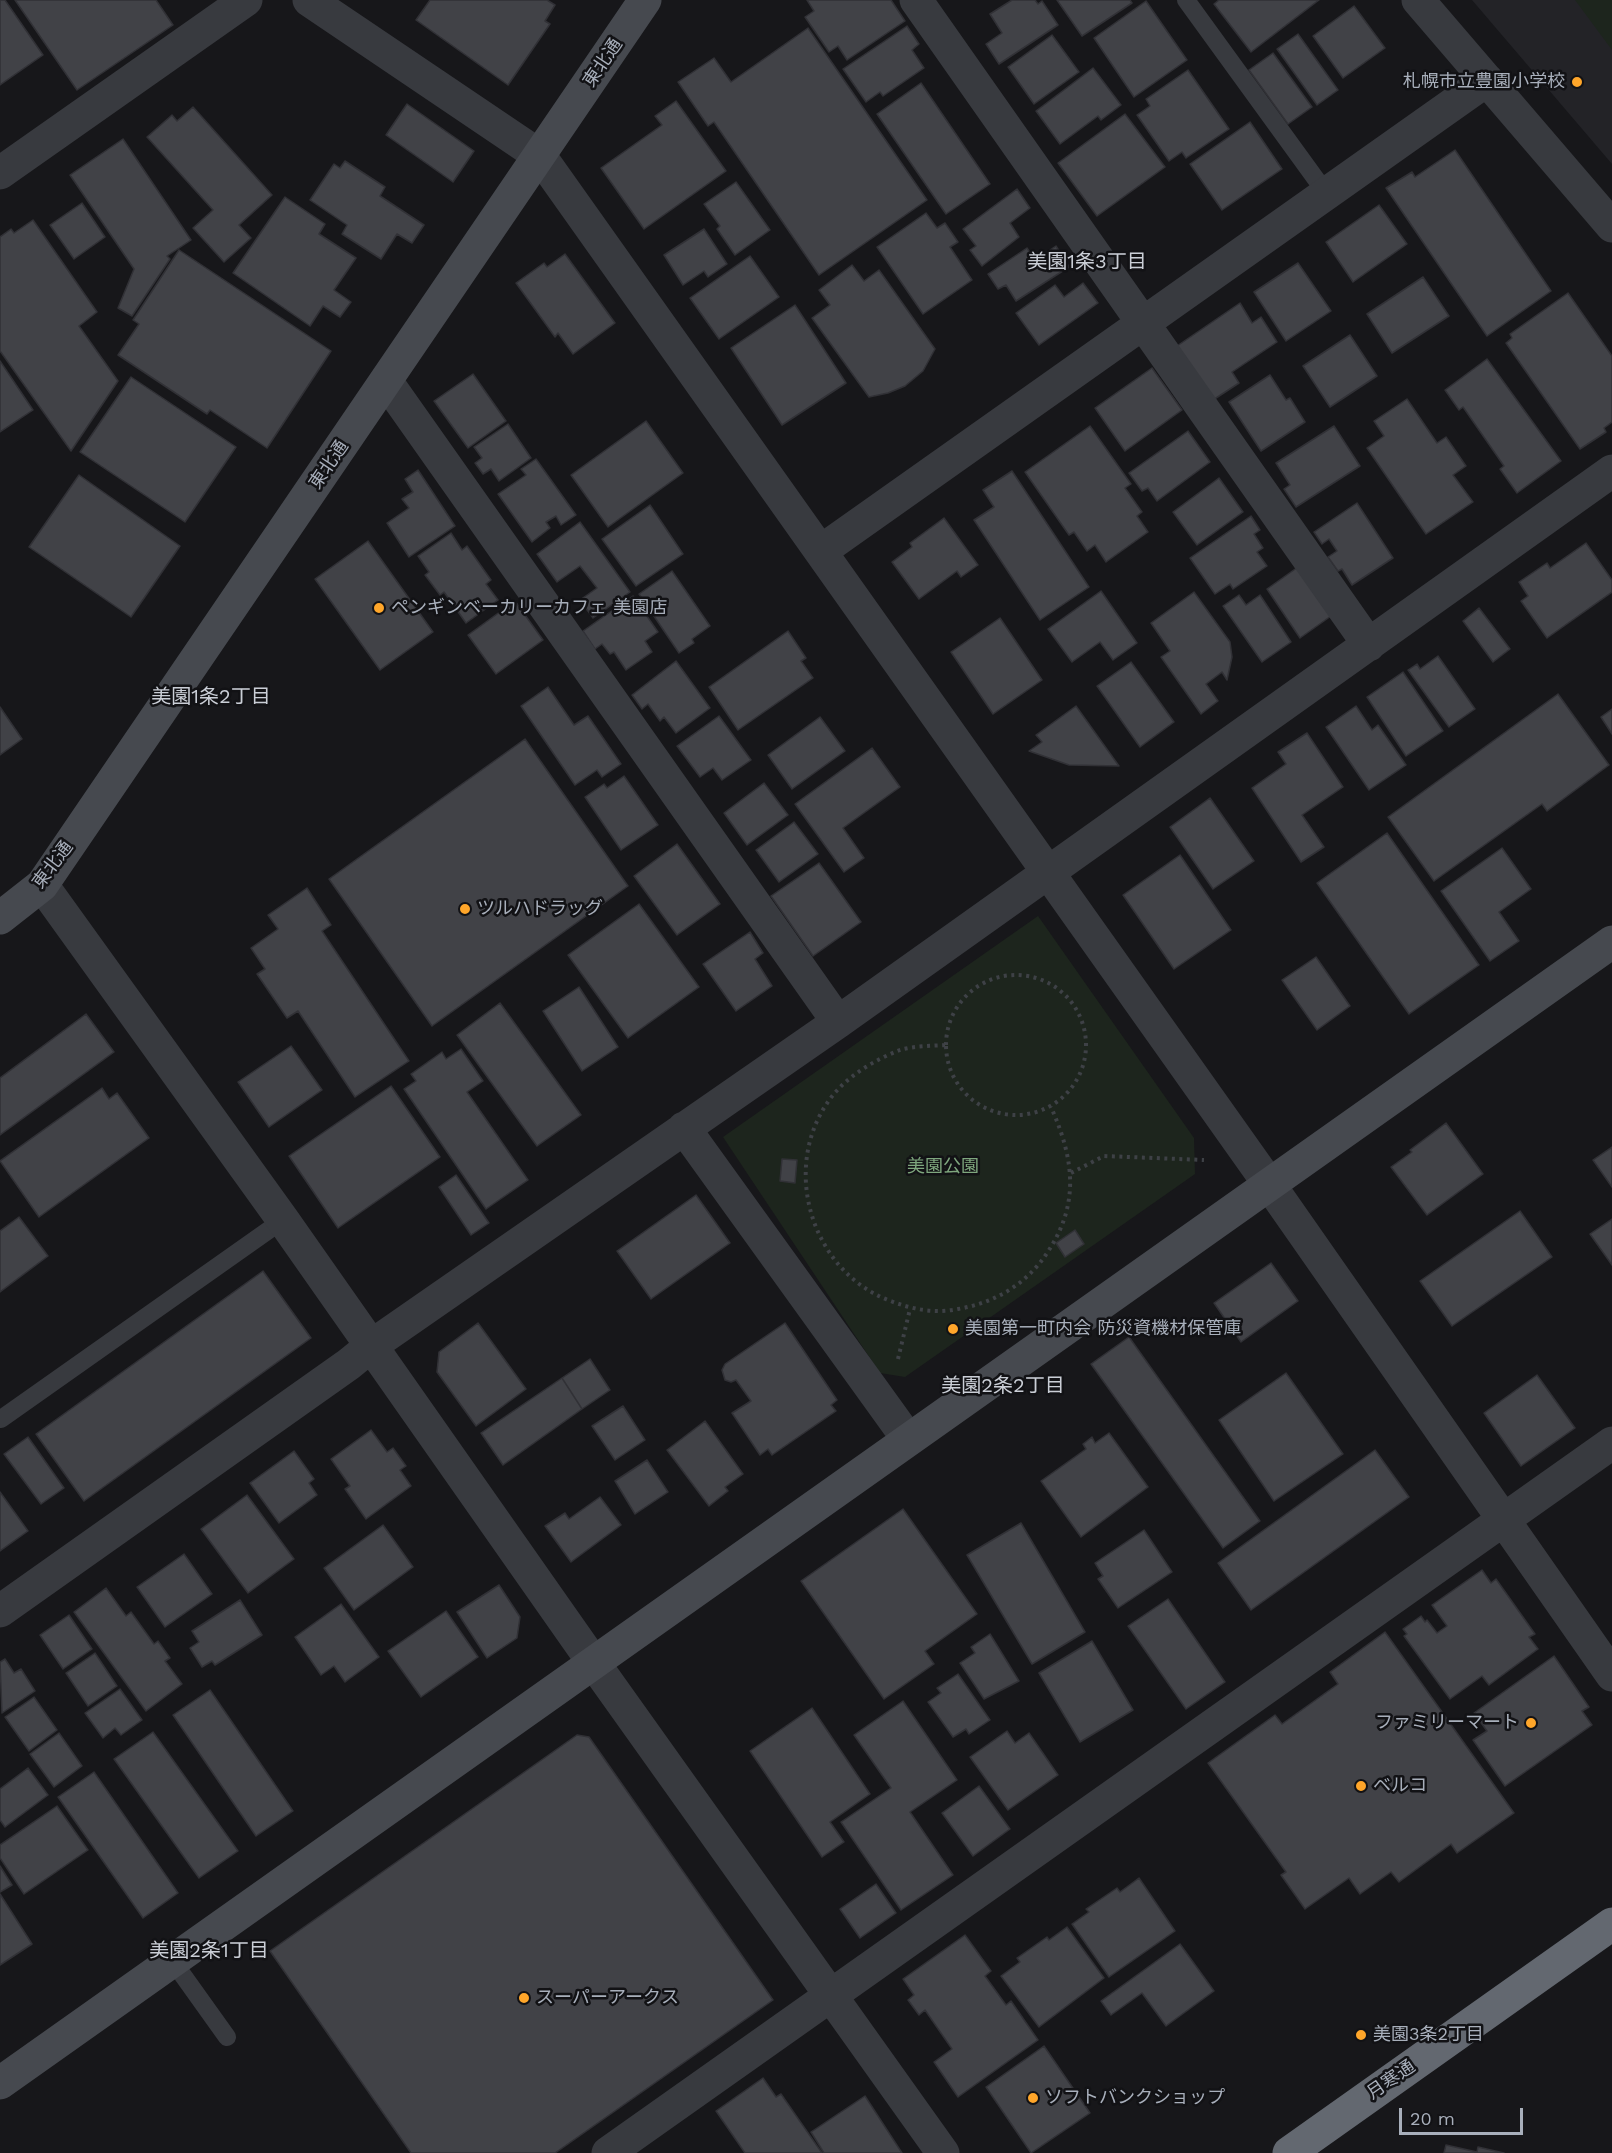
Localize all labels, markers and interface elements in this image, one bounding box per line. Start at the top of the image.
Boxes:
street label: 東北通 [579,35,627,91]
place label: 札幌市立豊園小学校 [1403,71,1565,93]
marker: 札幌市立豊園小学校 [1570,75,1584,89]
district label: 美園1条3丁目 [1027,250,1147,274]
street label: 東北通 [305,437,353,493]
place label: ペンギンベーカリーカフェ 美園店 [391,597,667,619]
marker: ペンギンベーカリーカフェ 美園店 [372,601,386,615]
district label: 美園1条2丁目 [151,685,271,709]
street label: 東北通 [28,837,78,893]
place label: ツルハドラッグ [477,898,603,920]
marker: ツルハドラッグ [458,902,472,916]
park label: 美園公園 [907,1156,979,1178]
place label: 美園第一町内会 防災資機材保管庫 [965,1318,1241,1340]
marker: 美園第一町内会 防災資機材保管庫 [946,1322,960,1336]
district label: 美園2条2丁目 [941,1374,1065,1398]
place label: ファミリーマート [1375,1712,1519,1734]
marker: ファミリーマート [1524,1716,1538,1730]
place label: ベルコ [1373,1775,1427,1797]
marker: ベルコ [1354,1779,1368,1793]
district label: 美園2条1丁目 [149,1939,269,1963]
place label: スーパーアークス [536,1987,679,2009]
marker: スーパーアークス [517,1991,531,2005]
place label: 美園3条2丁目 [1373,2024,1484,2046]
marker: 美園3条2丁目 [1354,2028,1368,2042]
street label: 月寒通 [1363,2056,1419,2104]
place label: ソフトバンクショップ [1045,2087,1225,2109]
marker: ソフトバンクショップ [1026,2091,1040,2105]
scale bar [1402,2096,1526,2134]
text: 20 m [1410,2108,1455,2129]

